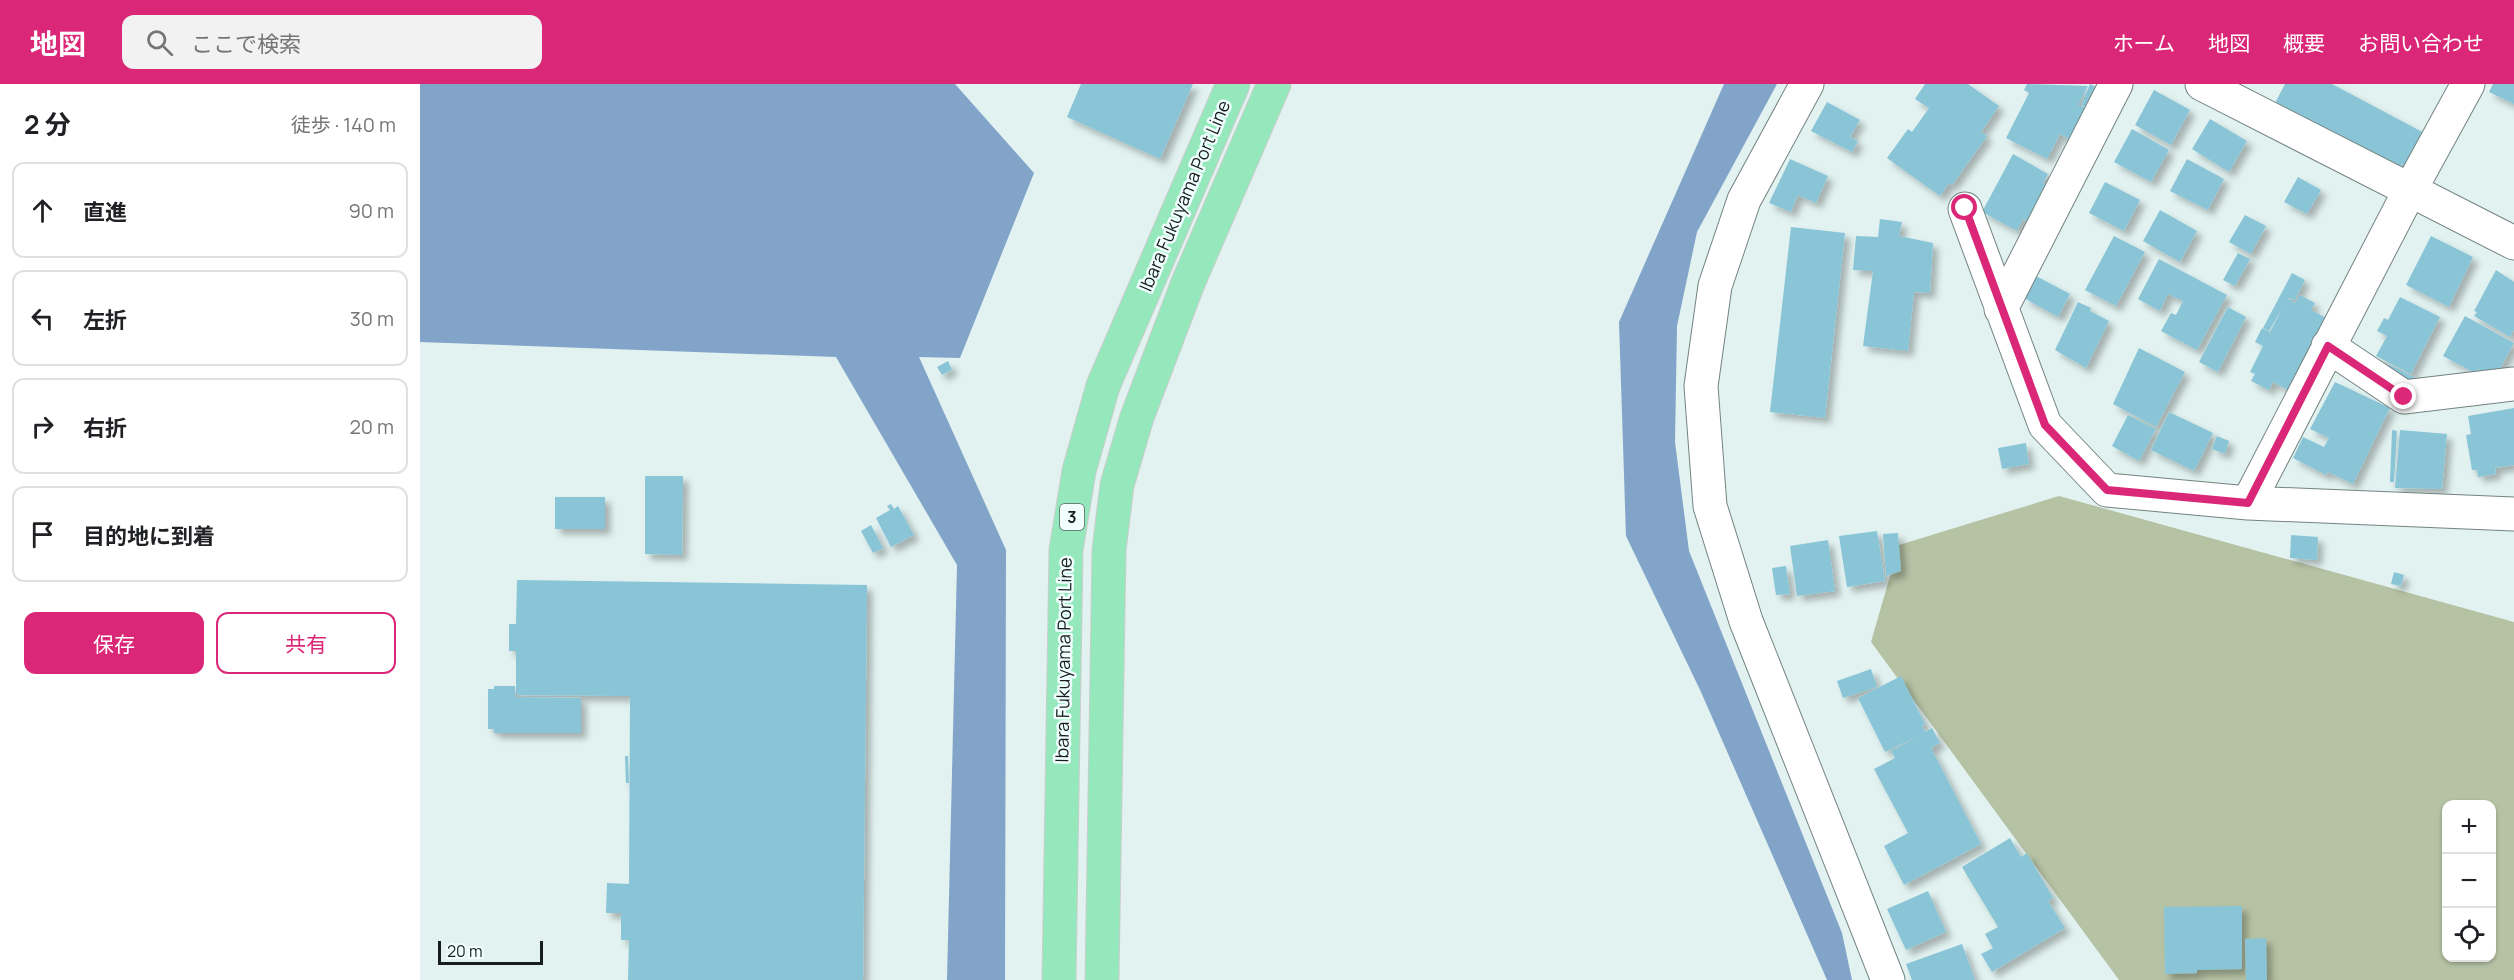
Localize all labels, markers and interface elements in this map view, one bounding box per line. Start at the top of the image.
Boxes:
search box [122,15,542,69]
text: 地図 [30,24,86,62]
icon: search [143,26,176,59]
text: ここで検索 [191,29,301,59]
text: ホーム [2113,29,2175,57]
text: 地図 [2208,29,2250,57]
text: 概要 [2283,29,2325,57]
text: お問い合わせ [2358,29,2484,57]
street label: Ibara Fukuyama Port Line [1133,96,1235,295]
text: 2 分 [24,106,71,142]
text: 徒歩 · 140 m [291,111,396,138]
icon: ahead [26,194,59,227]
route start [1951,194,1977,220]
text: 直進 [83,197,127,227]
text: 90 m [348,197,394,224]
icon: left [26,302,59,335]
text: 左折 [83,305,127,335]
text: 30 m [350,305,394,332]
route end [2390,383,2416,409]
icon: right [26,410,59,443]
text: 右折 [83,413,127,443]
text: 20 m [349,413,394,440]
road number: 3 [1060,504,1084,530]
icon: arrive [26,518,59,551]
text: 目的地に到着 [83,521,215,551]
street label: Ibara Fukuyama Port Line [1049,557,1077,763]
button: 保存 [24,612,204,674]
button: 共有 [216,612,396,674]
map controls [2442,800,2496,962]
button: + [2442,800,2496,854]
button: − [2442,854,2496,908]
button: locate [2442,908,2496,962]
scale bar [438,938,543,966]
text: 20 m [447,940,483,962]

